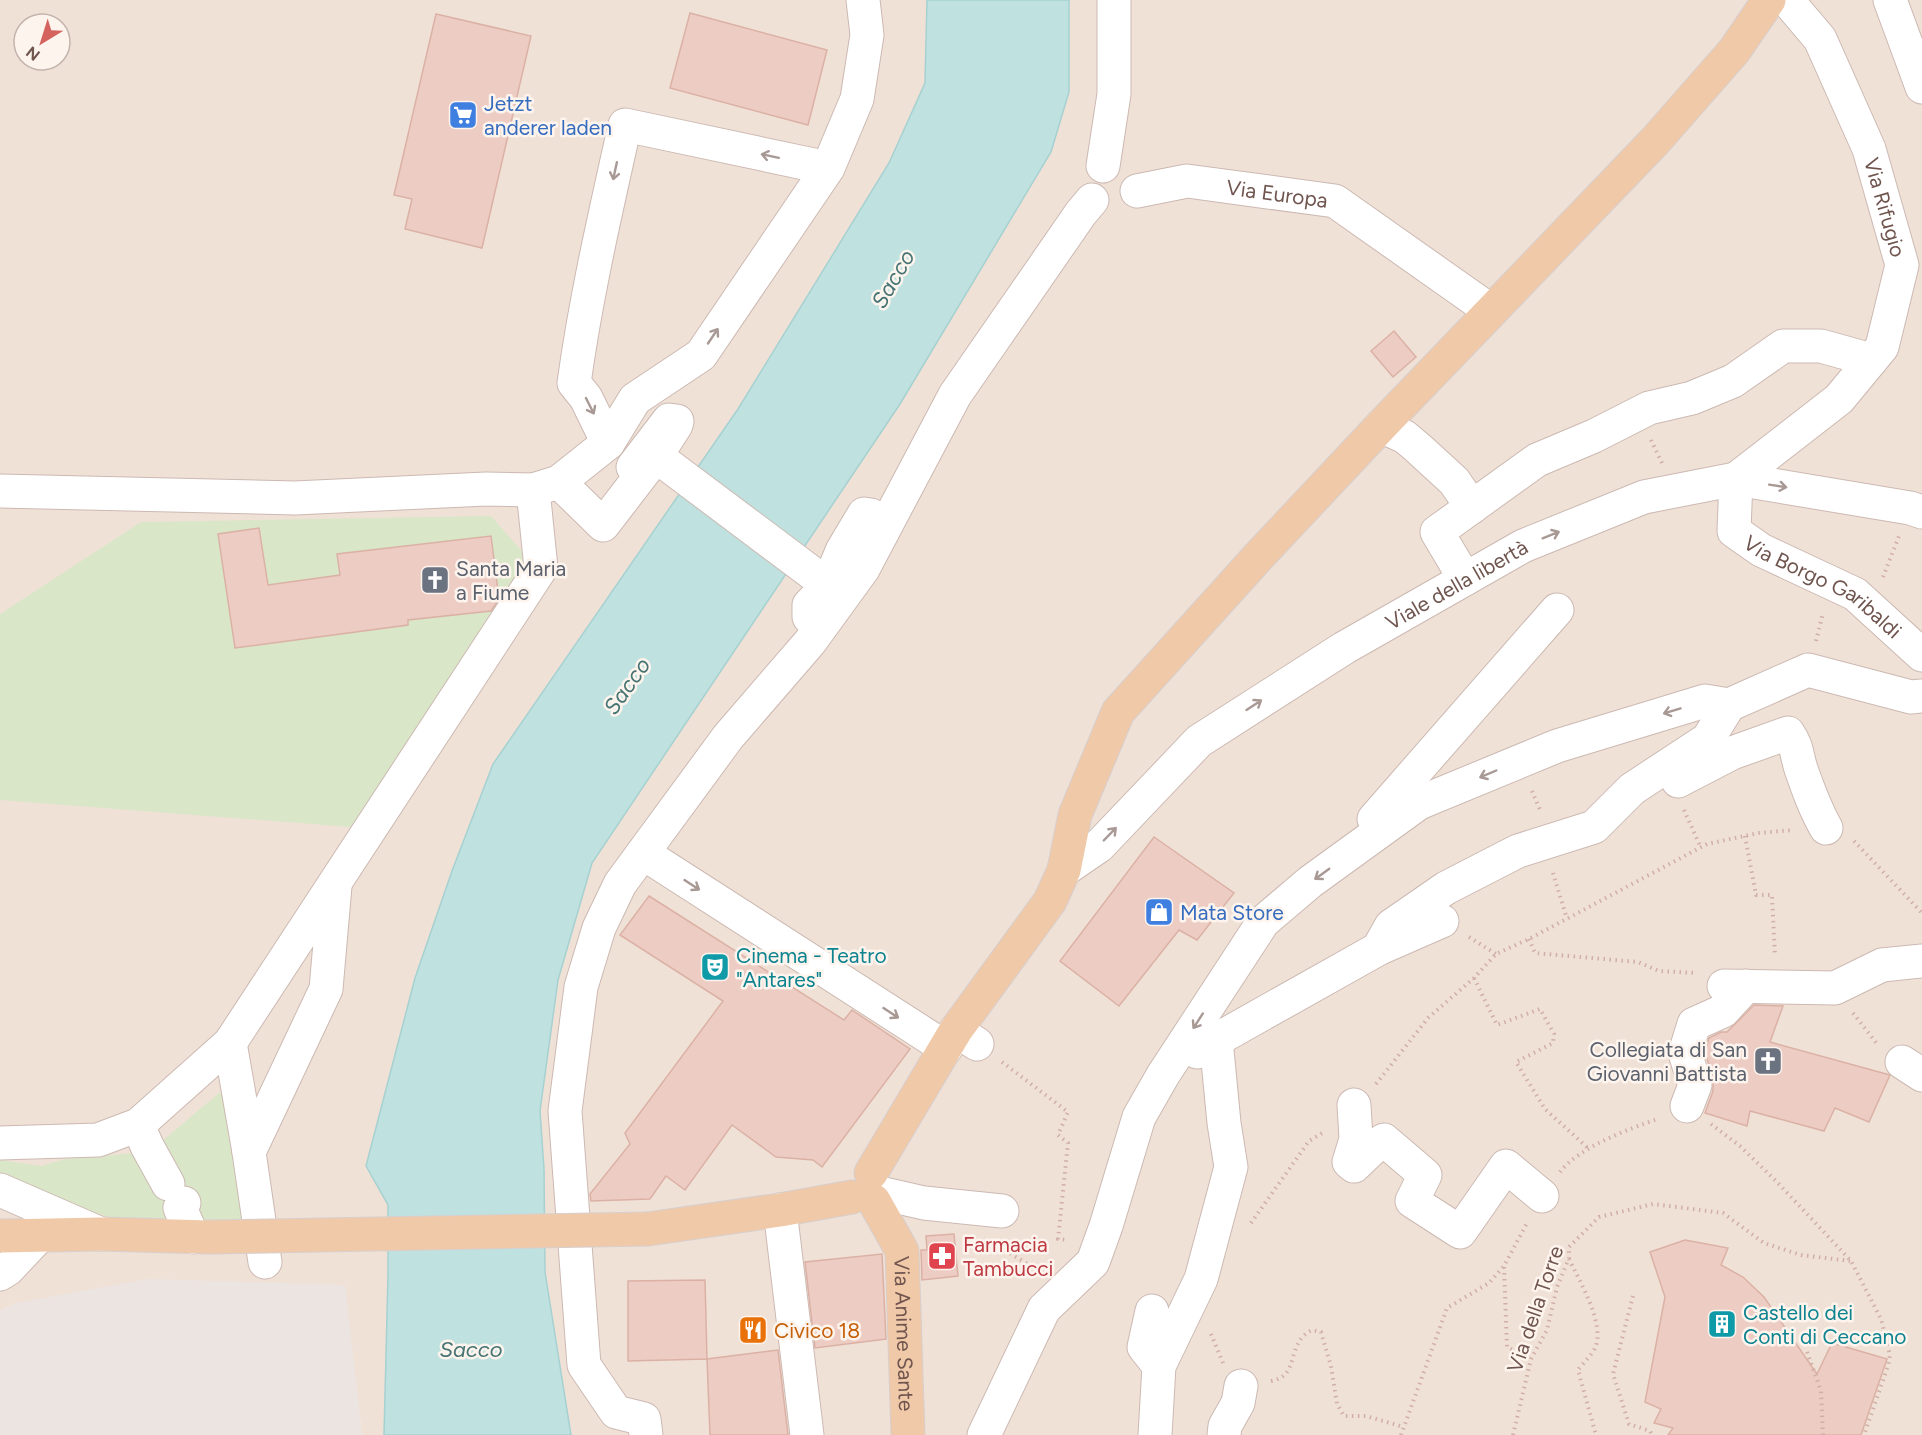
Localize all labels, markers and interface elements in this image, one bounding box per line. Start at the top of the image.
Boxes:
north arrow [12,12,72,72]
text: N [22,42,44,65]
place label: Jetzt anderer laden [484,91,612,140]
supermarket icon: Jetzt anderer laden [447,99,479,131]
one-way arrow [761,150,781,161]
street label: Via Rifugio [1860,155,1912,260]
one-way arrow [609,161,621,180]
street label: Via Europa [1225,174,1329,212]
water label: Sacco [866,245,921,313]
one-way arrow [707,328,720,345]
one-way arrow [584,397,596,415]
one-way arrow [1767,480,1787,491]
one-way arrow [1541,529,1559,540]
street label: Via Borgo Garibaldi [1739,530,1907,643]
street label: Viale della libertà [1381,534,1532,634]
place label: Santa Maria a Fiume [456,556,566,605]
church icon: Santa Maria a Fiume [419,564,451,596]
water label: Sacco [598,652,656,720]
one-way arrow [1245,699,1262,711]
one-way arrow [1663,706,1682,717]
one-way arrow [1480,769,1498,780]
one-way arrow [1102,827,1116,842]
one-way arrow [1315,868,1331,880]
one-way arrow [683,879,700,891]
shop icon: Mata Store [1143,896,1175,928]
place label: Mata Store [1180,900,1284,925]
place label: Cinema - Teatro "Antares" [736,943,887,992]
theatre icon: Cinema - Teatro "Antares" [699,951,731,983]
one-way arrow [882,1007,899,1019]
one-way arrow [1192,1012,1204,1029]
place label: Collegiata di San Giovanni Battista [1587,1037,1747,1086]
church icon: Collegiata di San Giovanni Battista [1752,1045,1784,1077]
place label: Farmacia Tambucci [963,1232,1054,1281]
pharmacy icon: Farmacia Tambucci [926,1240,958,1272]
street label: Via della Torre [1502,1242,1568,1376]
street label: Via Anime Sante [890,1256,920,1412]
place label: Castello dei Conti di Ceccano [1743,1300,1906,1349]
building icon: Castello dei Conti di Ceccano [1706,1308,1738,1340]
restaurant icon: Civico 18 [737,1314,769,1346]
place label: Civico 18 [774,1318,860,1343]
water label: Sacco [439,1336,503,1363]

